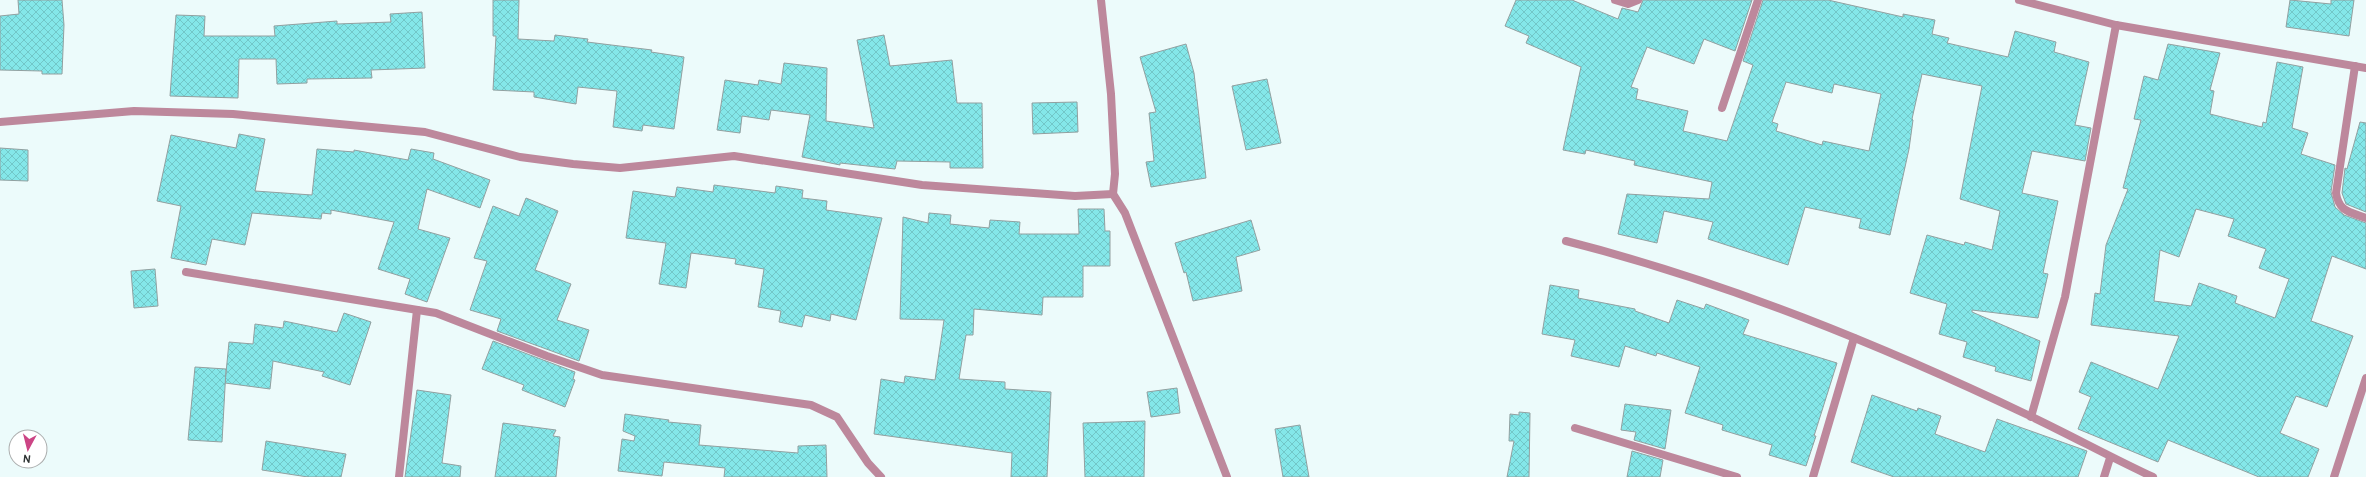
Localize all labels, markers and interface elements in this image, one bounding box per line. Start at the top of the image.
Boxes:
north arrow [8,429,48,469]
text: N [22,451,32,465]

